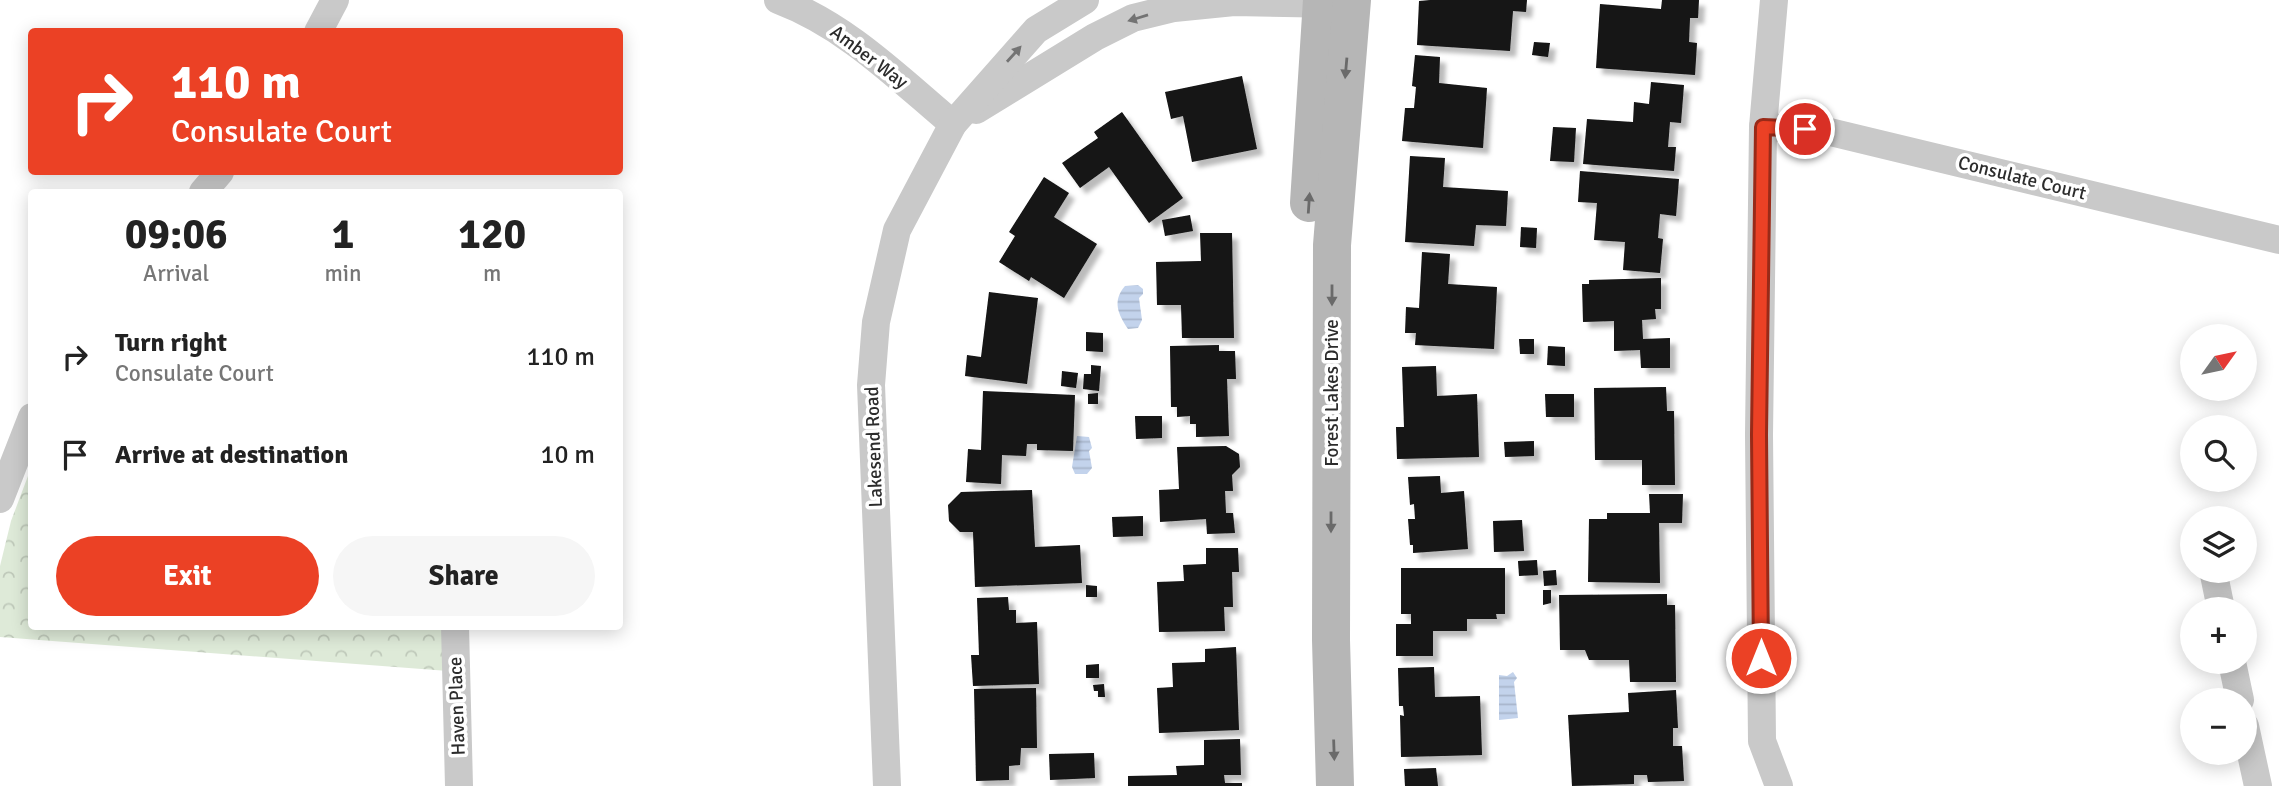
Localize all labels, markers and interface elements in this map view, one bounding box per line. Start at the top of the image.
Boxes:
one-way arrow [1127,13,1148,23]
street label: Amber Way [825,20,913,94]
one-way arrow [1005,46,1021,63]
text: 110 m [171,52,301,112]
icon: right [56,56,147,147]
one-way arrow [1340,57,1351,79]
pin [1775,99,1835,159]
icon: arrive [1786,110,1824,148]
text: Consulate Court [171,112,392,151]
street label: Consulate Court [1955,150,2089,206]
one-way arrow [1304,192,1315,214]
text: 09:06 [125,209,228,260]
text: 1 [332,209,354,260]
text: 120 [458,209,526,260]
text: Arrival [143,259,209,288]
text: min [324,259,362,288]
text: m [483,259,501,288]
one-way arrow [1326,284,1338,306]
street label: Forest Lakes Drive [1320,319,1344,467]
north arrow [2180,324,2258,401]
map controls [2180,324,2257,765]
text: Turn right [115,327,227,359]
icon: right [56,338,94,376]
text: 110 m [526,341,595,373]
text: Consulate Court [115,359,274,388]
street label: Lakesend Road [860,386,888,508]
button: search [2180,415,2257,492]
icon: arrive [56,436,94,474]
text: Arrive at destination [115,439,348,471]
text: 10 m [540,439,595,471]
button: layers [2180,506,2257,583]
one-way arrow [1325,512,1337,534]
button: Exit [56,536,319,616]
button: Share [333,536,595,616]
button: + [2180,597,2257,674]
position arrow [1724,621,1798,695]
street label: Haven Place [443,656,471,756]
button: − [2180,688,2257,765]
one-way arrow [1329,739,1340,761]

